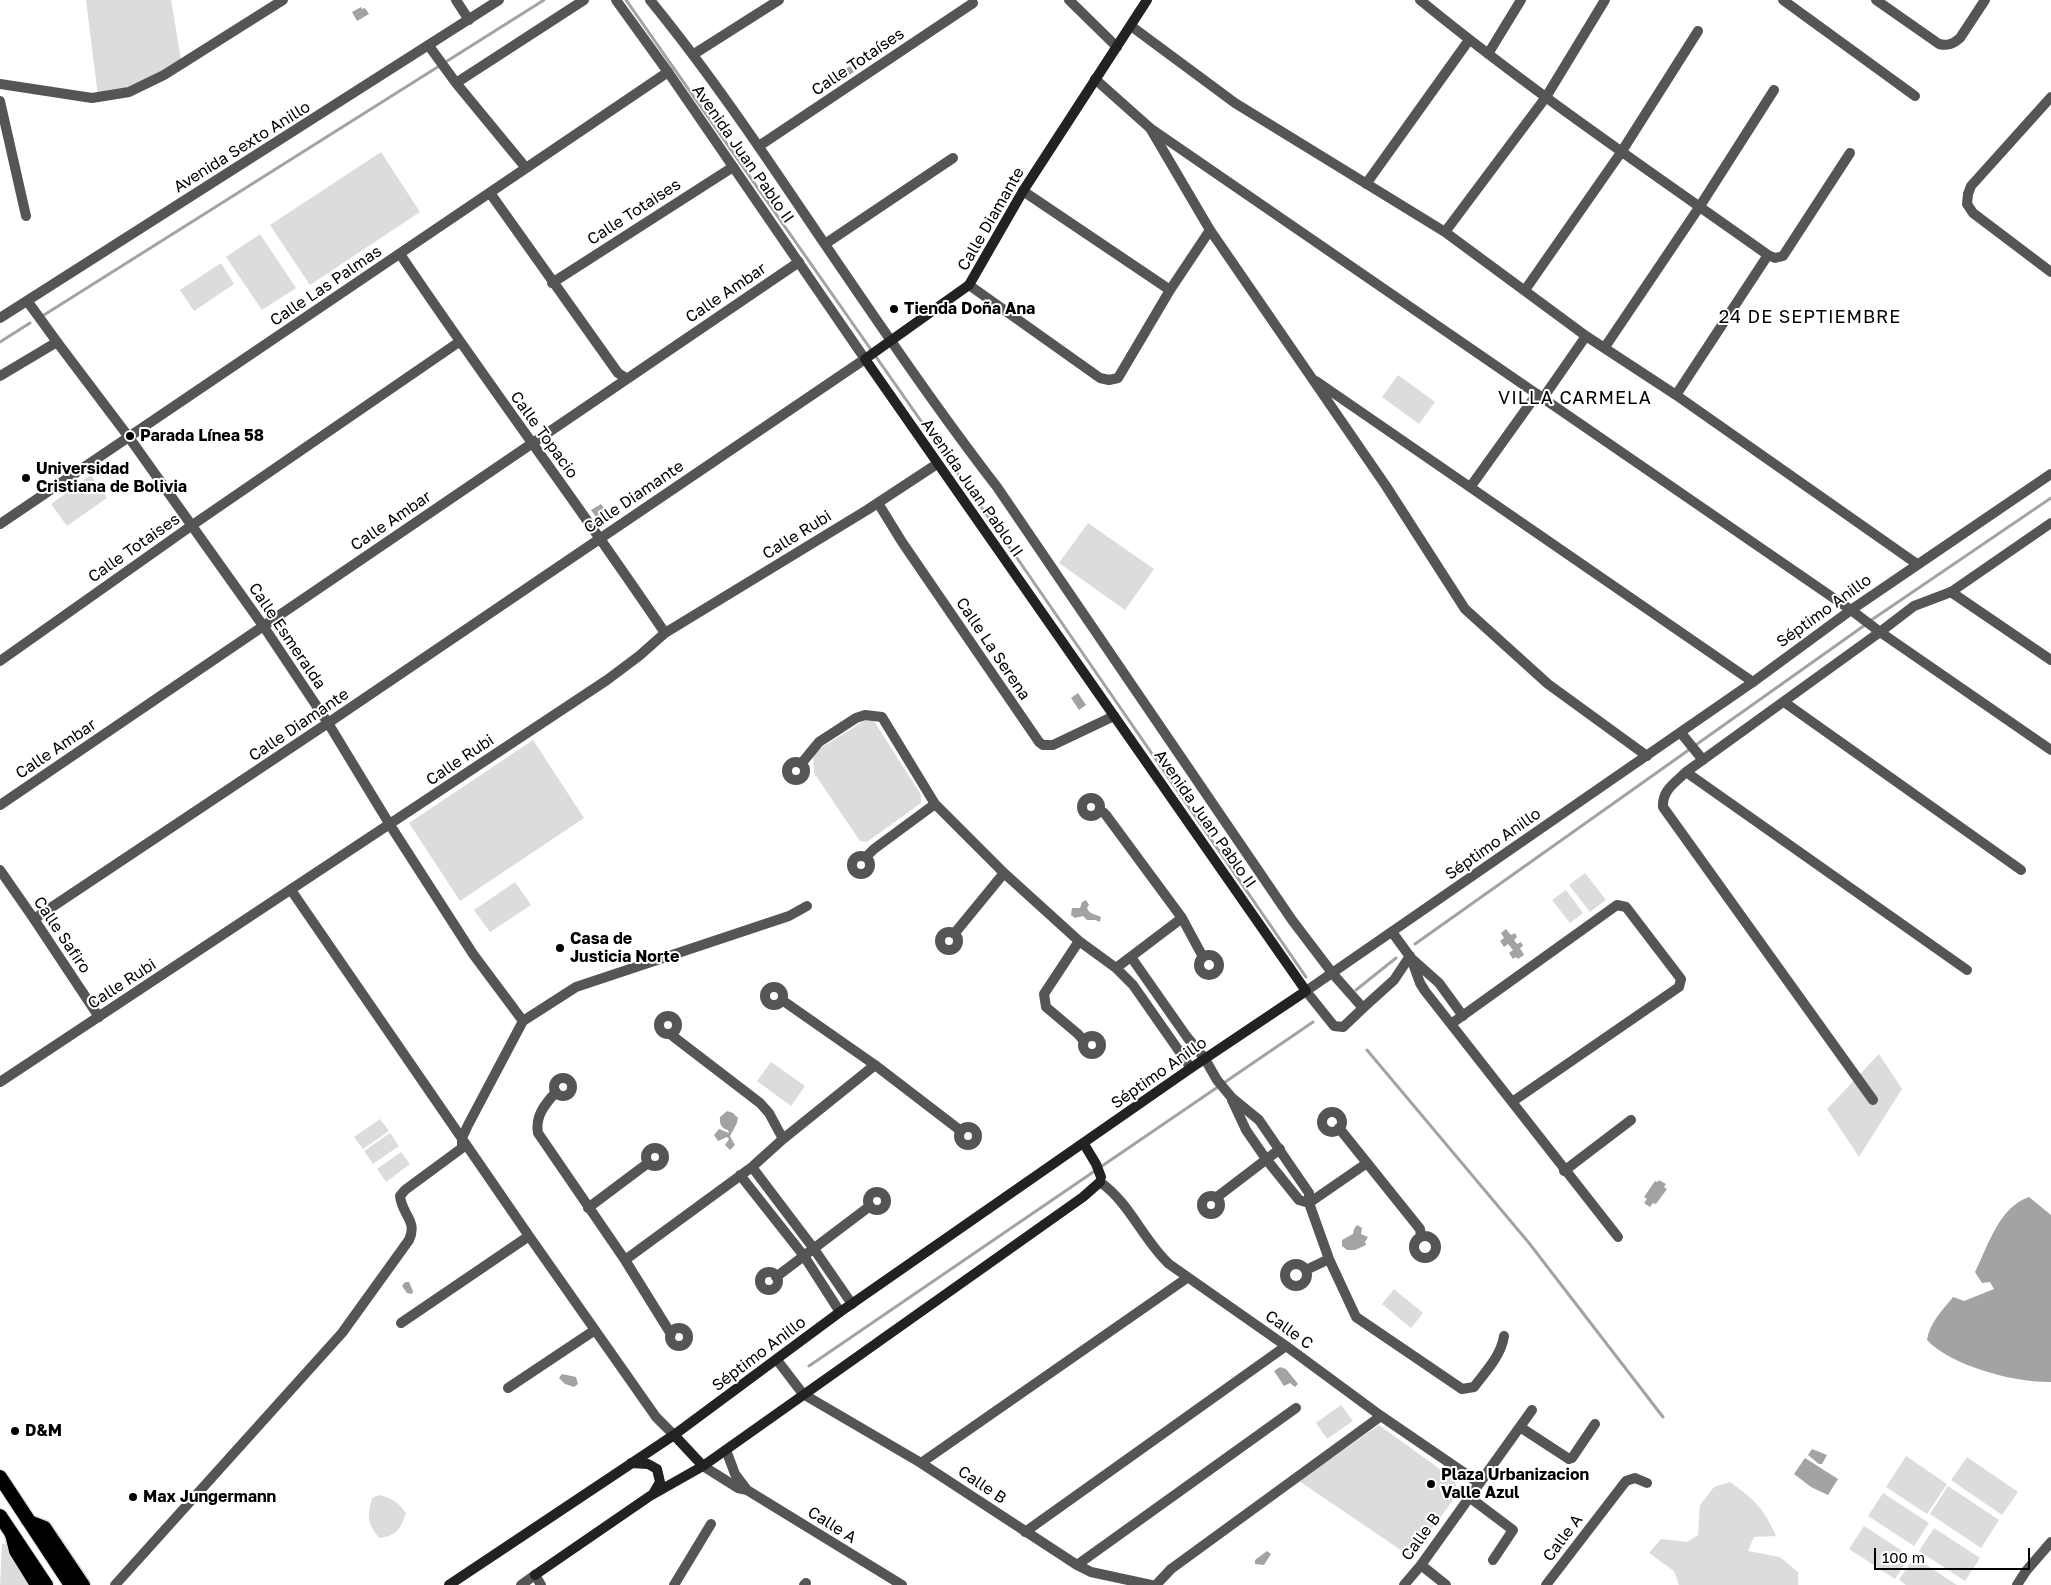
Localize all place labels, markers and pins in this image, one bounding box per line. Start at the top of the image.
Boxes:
place label: Tienda Doña Ana [904,299,1035,319]
marker: Tienda Doña Ana [888,303,900,315]
place label: Parada Línea 58 [140,426,264,446]
marker: Parada Línea 58 [124,430,136,442]
place label: Universidad Cristiana de Bolivia [36,459,187,497]
marker: Universidad Cristiana de Bolivia [20,472,32,484]
place label: Casa de Justicia Norte [570,929,679,967]
marker: Casa de Justicia Norte [554,942,566,954]
place label: D&M [25,1421,62,1441]
marker: D&M [9,1425,21,1437]
place label: Plaza Urbanizacion Valle Azul [1441,1465,1589,1503]
marker: Plaza Urbanizacion Valle Azul [1425,1478,1437,1490]
place label: Max Jungermann [143,1487,276,1507]
marker: Max Jungermann [127,1491,139,1503]

